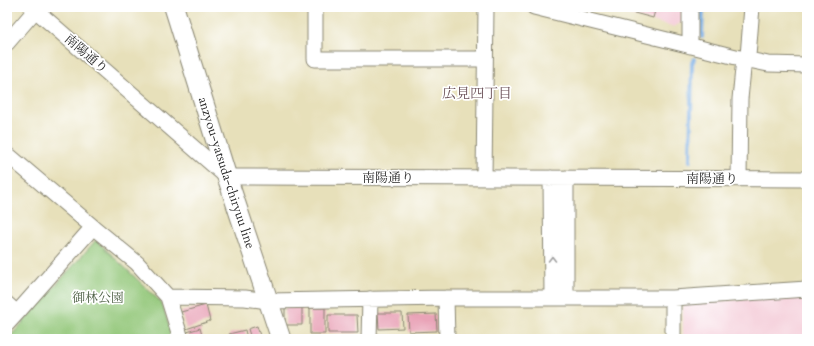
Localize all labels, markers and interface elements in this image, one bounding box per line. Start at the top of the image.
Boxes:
street label: 南陽通り [60,30,112,78]
district label: 広見四丁目 [442,84,512,103]
street label: anzyou-yatsuda-chiryuu line [194,95,259,251]
street label: 南陽通り [362,169,414,187]
street label: 南陽通り [686,170,738,188]
one-way arrow [548,256,556,262]
park label: 御林公園 [72,289,124,307]

